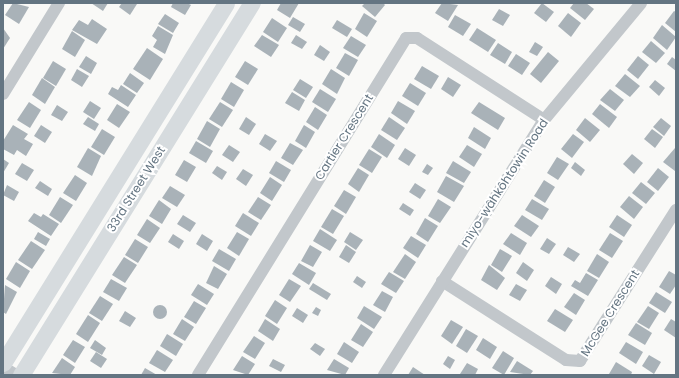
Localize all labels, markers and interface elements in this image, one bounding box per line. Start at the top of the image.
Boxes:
street label: Cartier Crescent [312,91,376,183]
street label: miyo-wâhkôhtowin Road [457,116,551,250]
street label: 33rd Street West [104,144,168,234]
street label: McGee Crescent [578,267,642,359]

